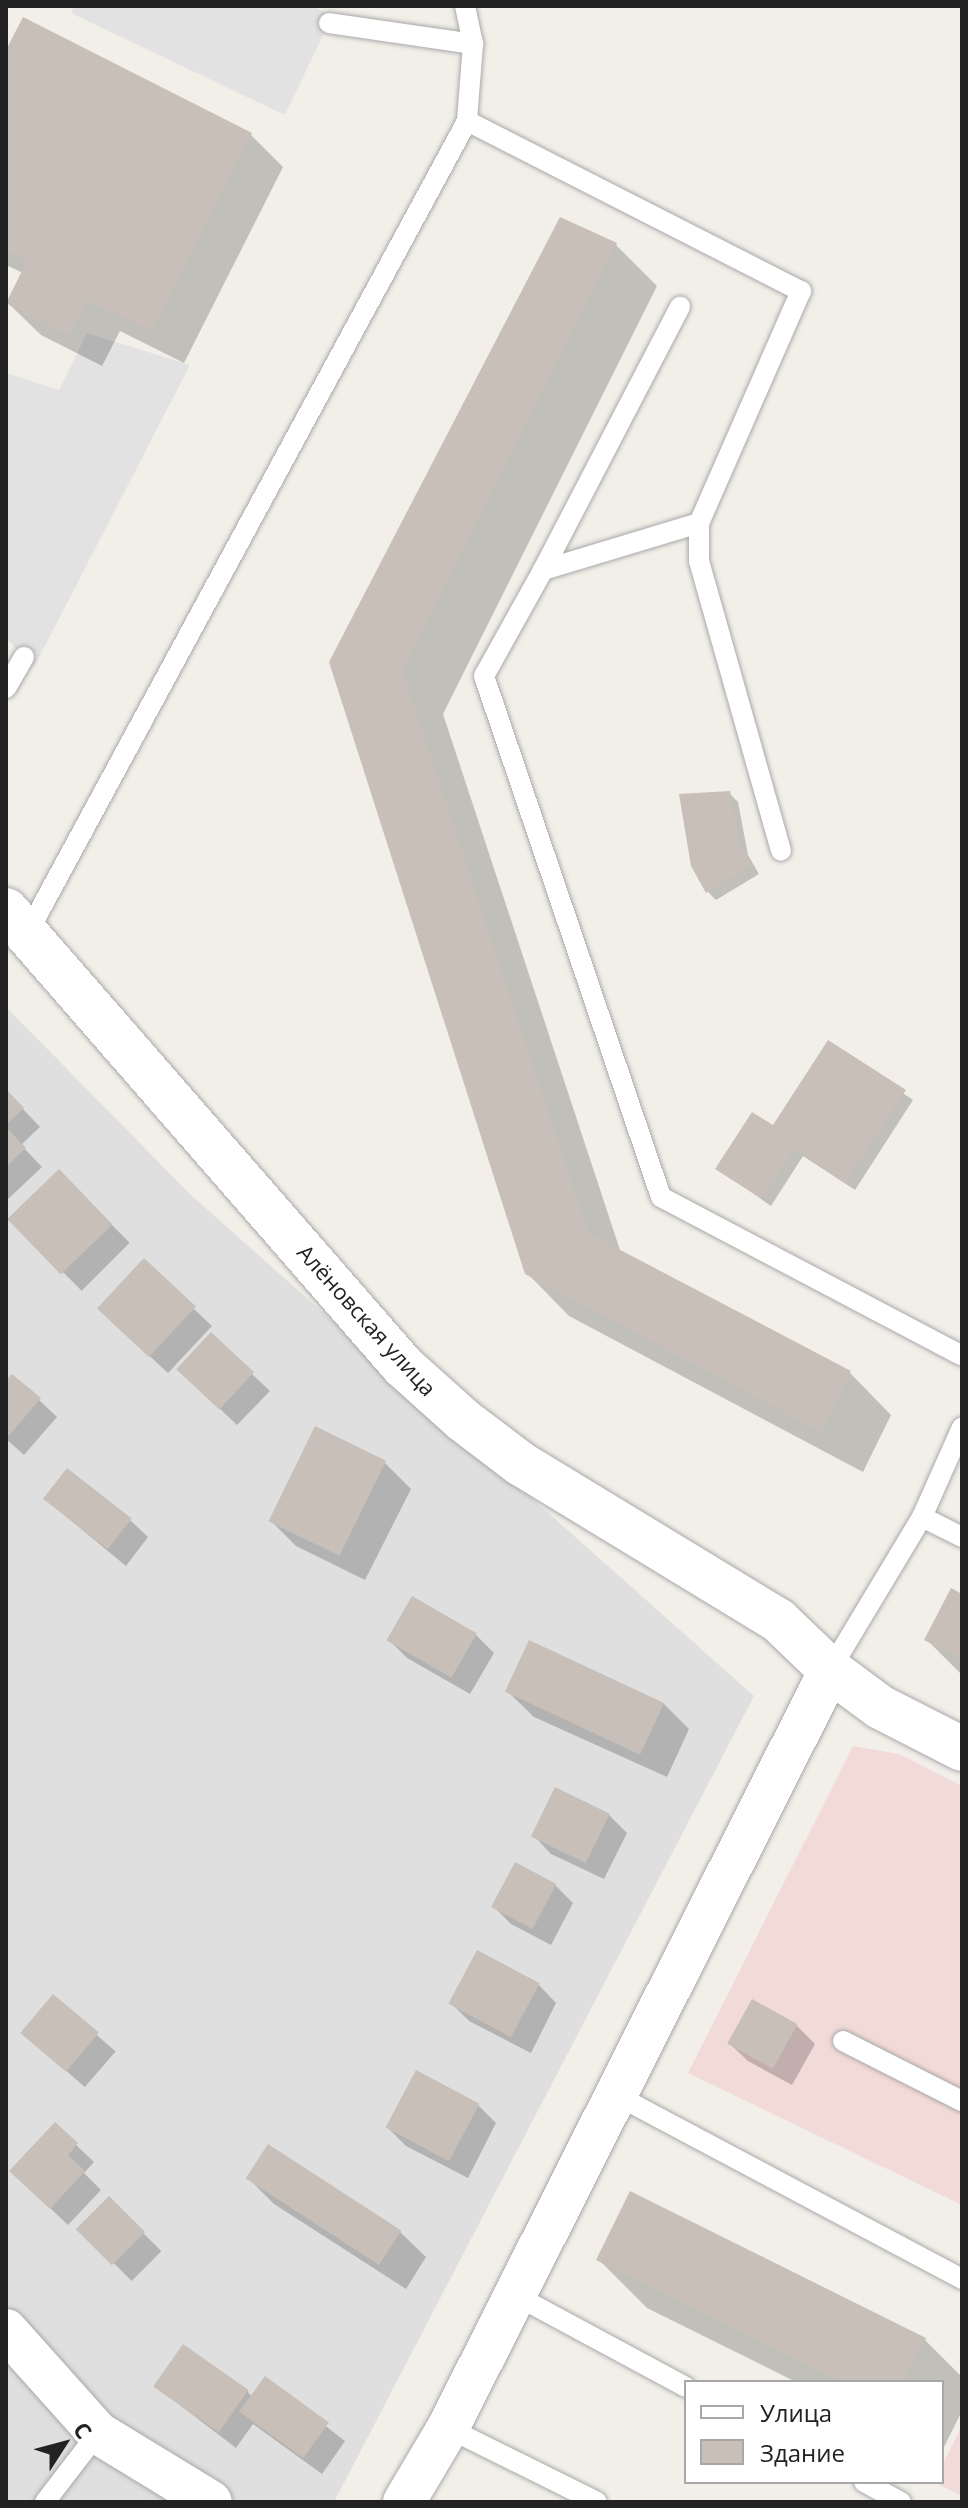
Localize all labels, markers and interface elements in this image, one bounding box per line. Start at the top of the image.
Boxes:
street label: Алёновская улица [292,1239,442,1401]
legend [684,2380,944,2484]
text: Улица [760,2396,832,2429]
north arrow [24,2404,104,2484]
text: С [67,2415,100,2444]
text: Здание [760,2436,845,2469]

